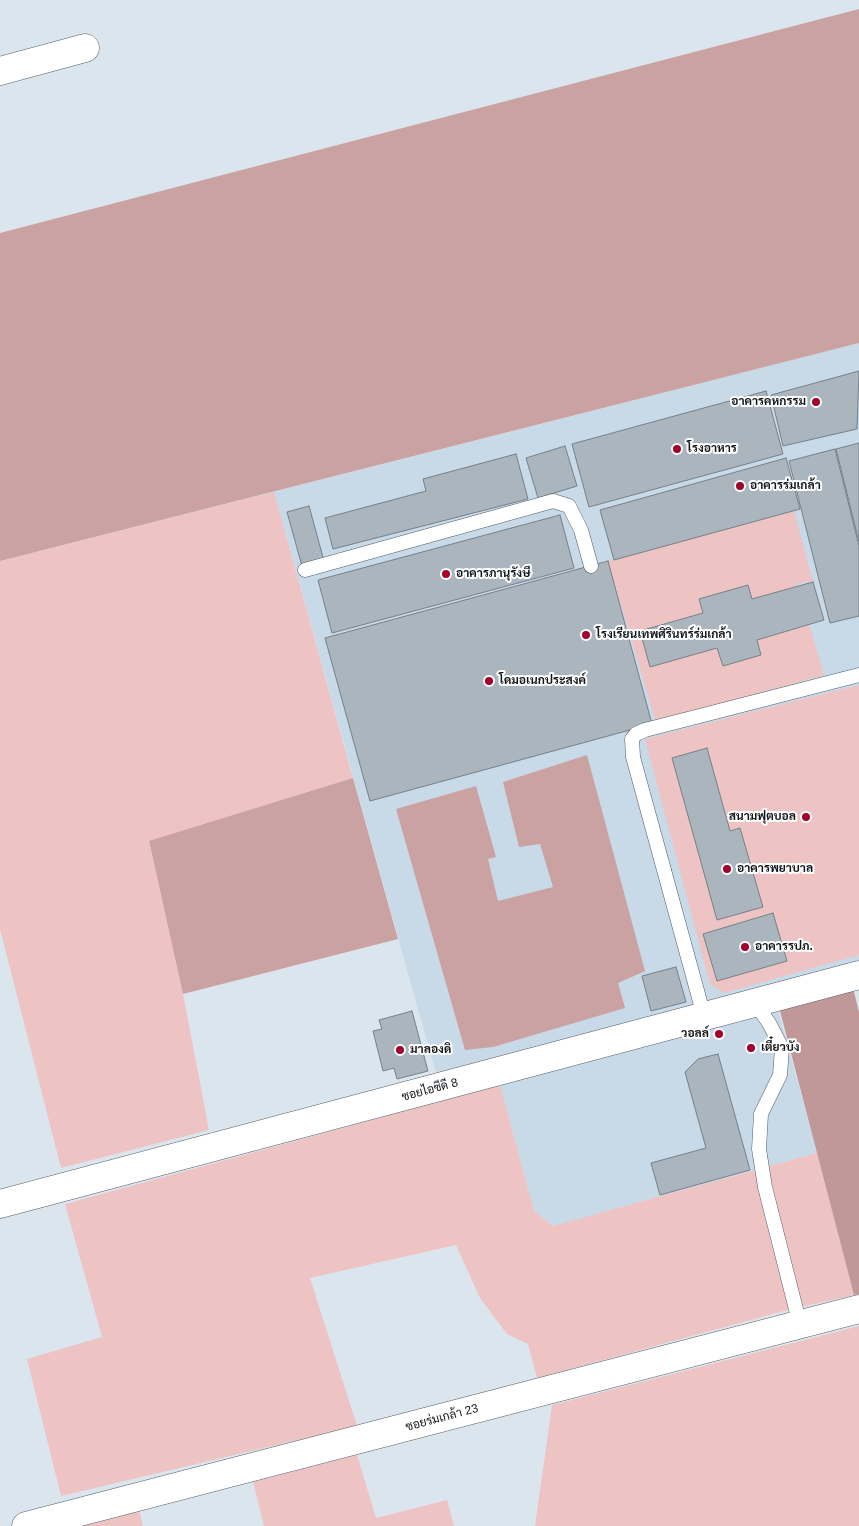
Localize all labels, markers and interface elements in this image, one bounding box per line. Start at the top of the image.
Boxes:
place label: อาคารคหกรรม [731,395,806,409]
marker: อาคารคหกรรม [810,396,822,408]
place label: โรงอาหาร [687,442,737,456]
marker: โรงอาหาร [671,443,683,455]
place label: อาคารร่มเกล้า [750,479,821,493]
marker: อาคารร่มเกล้า [734,480,746,492]
place label: อาคารภานุรังษี [456,567,531,581]
marker: อาคารภานุรังษี [440,568,452,580]
place label: โรงเรียนเทพศิรินทร์ร่มเกล้า [596,628,732,642]
marker: โรงเรียนเทพศิรินทร์ร่มเกล้า [580,629,592,641]
place label: โดมอเนกประสงค์ [499,674,586,688]
marker: โดมอเนกประสงค์ [483,675,495,687]
place label: สนามฟุตบอล [729,810,796,824]
marker: สนามฟุตบอล [800,811,812,823]
place label: อาคารพยาบาล [737,862,813,876]
marker: อาคารพยาบาล [721,863,733,875]
place label: อาคารรปภ. [755,940,813,954]
marker: อาคารรปภ. [739,941,751,953]
place label: วอลล์ [681,1027,709,1041]
marker: วอลล์ [713,1028,725,1040]
place label: เตี๋ยวบัง [761,1041,800,1055]
marker: เตี๋ยวบัง [745,1042,757,1054]
place label: มาลองดิ [410,1043,451,1057]
marker: มาลองดิ [394,1044,406,1056]
street label: ซอยไอซีดี 8 [400,1076,460,1104]
street label: ซอยร่มเกล้า 23 [404,1401,480,1435]

